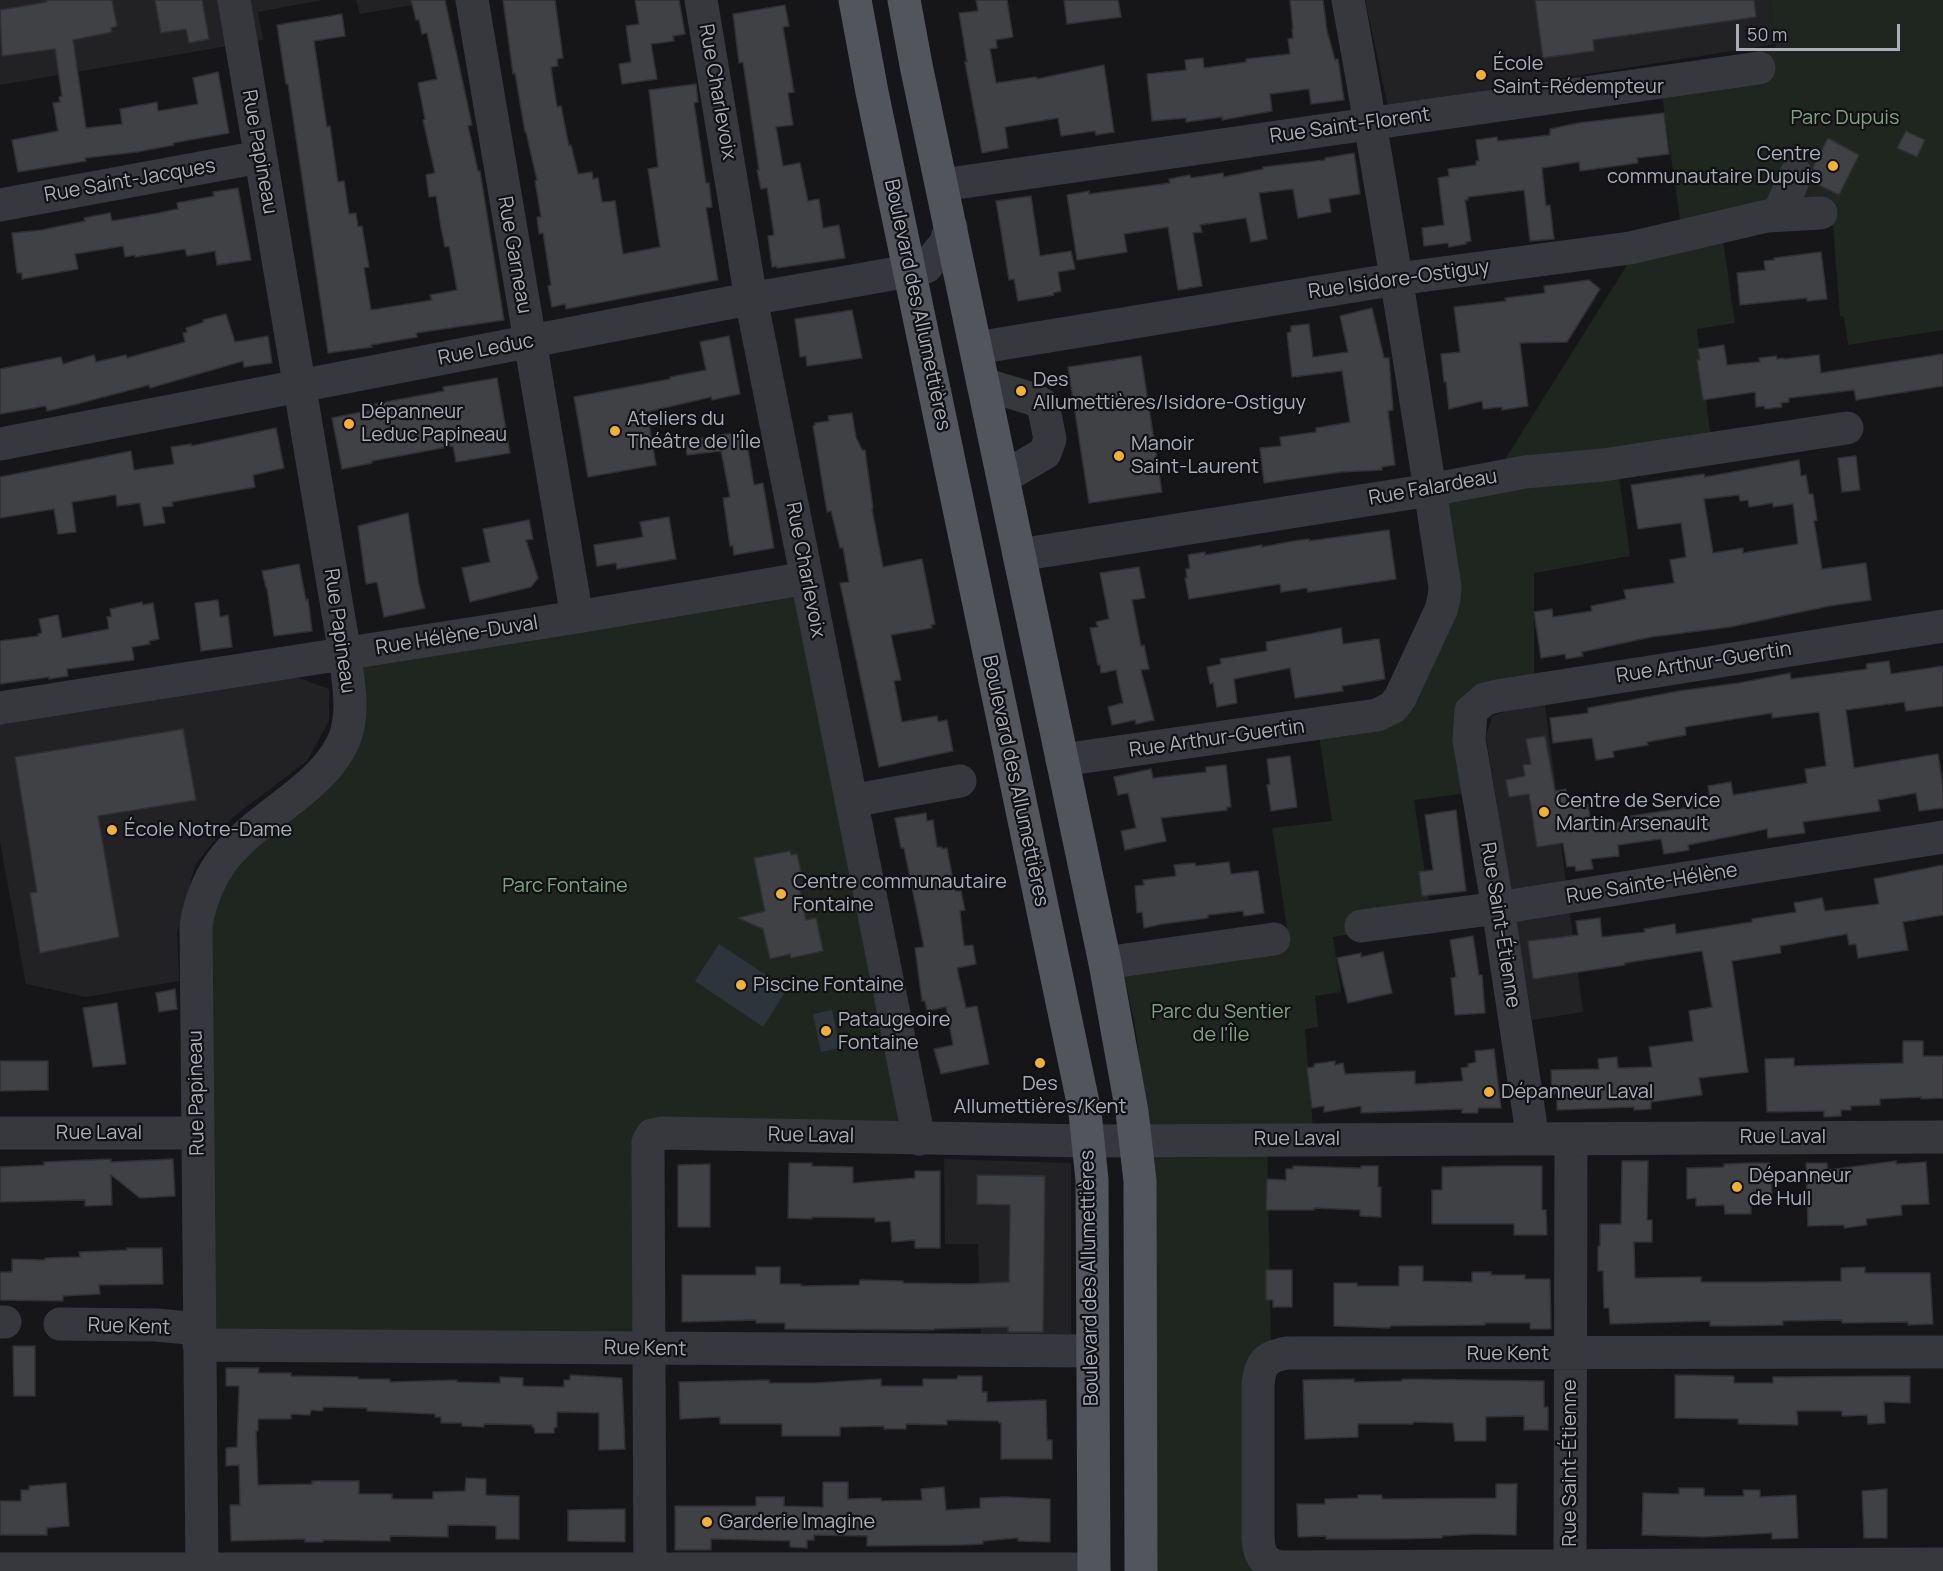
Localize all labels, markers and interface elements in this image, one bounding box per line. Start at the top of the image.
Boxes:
scale bar [1739,12,1902,50]
street label: Rue Charlevoix [693,22,741,162]
text: 50 m [1747,22,1787,46]
place label: École Saint-Rédempteur [1493,52,1664,99]
marker: École Saint-Rédempteur [1474,68,1488,82]
street label: Rue Papineau [236,88,282,216]
street label: Rue Saint-Florent [1268,103,1432,149]
park label: Parc Dupuis [1790,106,1900,130]
place label: Centre communautaire Dupuis [1607,142,1821,189]
street label: Rue Saint-Jacques [43,154,217,208]
marker: Centre communautaire Dupuis [1826,159,1840,173]
street label: Boulevard des Allumettières [879,177,955,433]
street label: Rue Garneau [492,194,536,316]
street label: Rue Isidore-Ostiguy [1307,255,1491,305]
street label: Rue Leduc [436,329,536,371]
place label: Des Allumettières/Isidore-Ostiguy [1033,368,1306,415]
marker: Des Allumettières/Isidore-Ostiguy [1014,384,1028,398]
place label: Dépanneur Leduc Papineau [361,400,507,447]
place label: Ateliers du Théâtre de l'Île [627,407,761,454]
marker: Dépanneur Leduc Papineau [342,417,356,431]
marker: Ateliers du Théâtre de l'Île [608,424,622,438]
place label: Manoir Saint-Laurent [1131,432,1259,479]
marker: Manoir Saint-Laurent [1112,449,1126,463]
street label: Rue Falardeau [1367,465,1499,511]
street label: Rue Charlevoix [780,500,830,640]
street label: Rue Papineau [318,567,360,695]
street label: Rue Hélène-Duval [374,611,540,661]
street label: Rue Arthur-Guertin [1615,637,1793,689]
street label: Boulevard des Allumettières [977,653,1053,909]
street label: Rue Arthur-Guertin [1128,715,1306,763]
place label: Centre de Service Martin Arsenault [1556,789,1720,836]
marker: Centre de Service Martin Arsenault [1537,805,1551,819]
place label: École Notre-Dame [124,818,292,842]
marker: École Notre-Dame [105,823,119,837]
street label: Rue Saint-Étienne [1475,840,1525,1010]
street label: Rue Sainte-Hélène [1565,859,1739,909]
place label: Centre communautaire Fontaine [793,870,1007,917]
park label: Parc Fontaine [502,874,628,898]
marker: Centre communautaire Fontaine [774,887,788,901]
place label: Piscine Fontaine [753,973,904,997]
marker: Piscine Fontaine [734,978,748,992]
park label: Parc du Sentier de l'Île [1151,1000,1291,1047]
place label: Pataugeoire Fontaine [838,1008,950,1055]
marker: Pataugeoire Fontaine [819,1024,833,1038]
street label: Rue Papineau [184,1030,210,1156]
marker: Des Allumettières/Kent [1033,1056,1047,1070]
place label: Des Allumettières/Kent [954,1072,1126,1119]
place label: Dépanneur Laval [1501,1080,1654,1104]
marker: Dépanneur Laval [1482,1085,1496,1099]
street label: Rue Laval [56,1121,142,1145]
street label: Rue Laval [768,1123,854,1149]
street label: Rue Laval [1740,1125,1826,1149]
street label: Rue Laval [1254,1127,1340,1151]
street label: Boulevard des Allumettières [1076,1150,1104,1406]
place label: Dépanneur de Hull [1749,1164,1851,1211]
marker: Dépanneur de Hull [1730,1180,1744,1194]
street label: Rue Kent [87,1314,171,1340]
street label: Rue Kent [604,1336,686,1362]
street label: Rue Kent [1467,1342,1549,1366]
street label: Rue Saint-Étienne [1558,1379,1582,1547]
place label: Garderie Imagine [719,1510,875,1534]
marker: Garderie Imagine [700,1515,714,1529]

